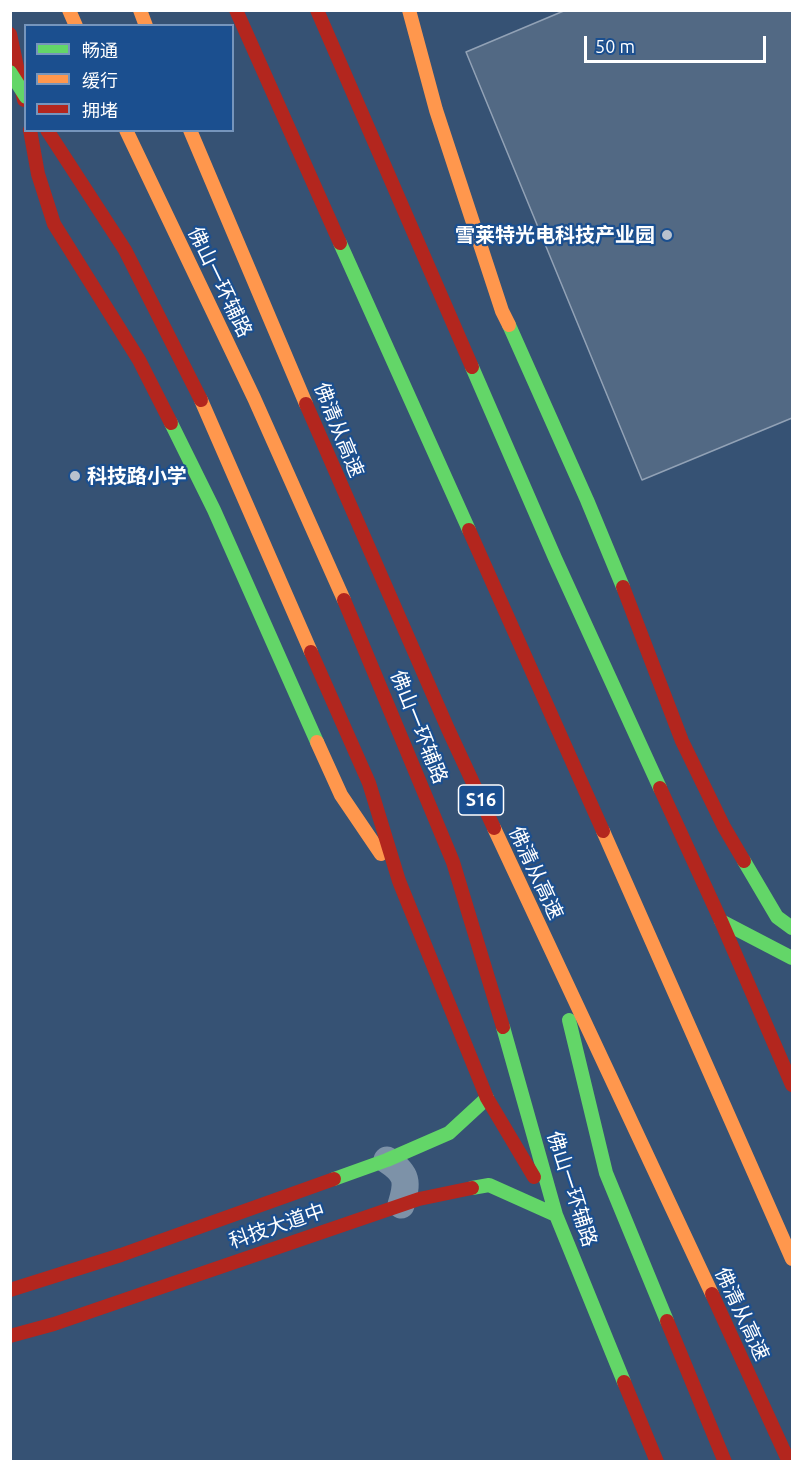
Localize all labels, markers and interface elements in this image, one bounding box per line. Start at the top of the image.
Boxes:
legend [24,24,234,132]
scale bar [587,24,768,62]
text: 50 m [595,36,635,56]
text: 畅通 [82,40,118,60]
text: 缓行 [82,70,118,90]
text: 拥堵 [82,100,118,120]
street label: 佛山一环辅路 [183,223,257,341]
place label: 雪莱特光电科技产业园 [455,223,655,247]
marker: 雪莱特光电科技产业园 [660,228,674,242]
street label: 佛清从高速 [309,379,369,481]
place label: 科技路小学 [87,464,187,488]
marker: 科技路小学 [68,469,82,483]
street label: 佛山一环辅路 [385,667,453,787]
road number: S16 [458,785,504,815]
street label: 佛清从高速 [504,823,568,923]
street label: 佛山一环辅路 [542,1128,602,1250]
street label: 科技大道中 [226,1198,328,1254]
street label: 佛清从高速 [710,1264,774,1364]

